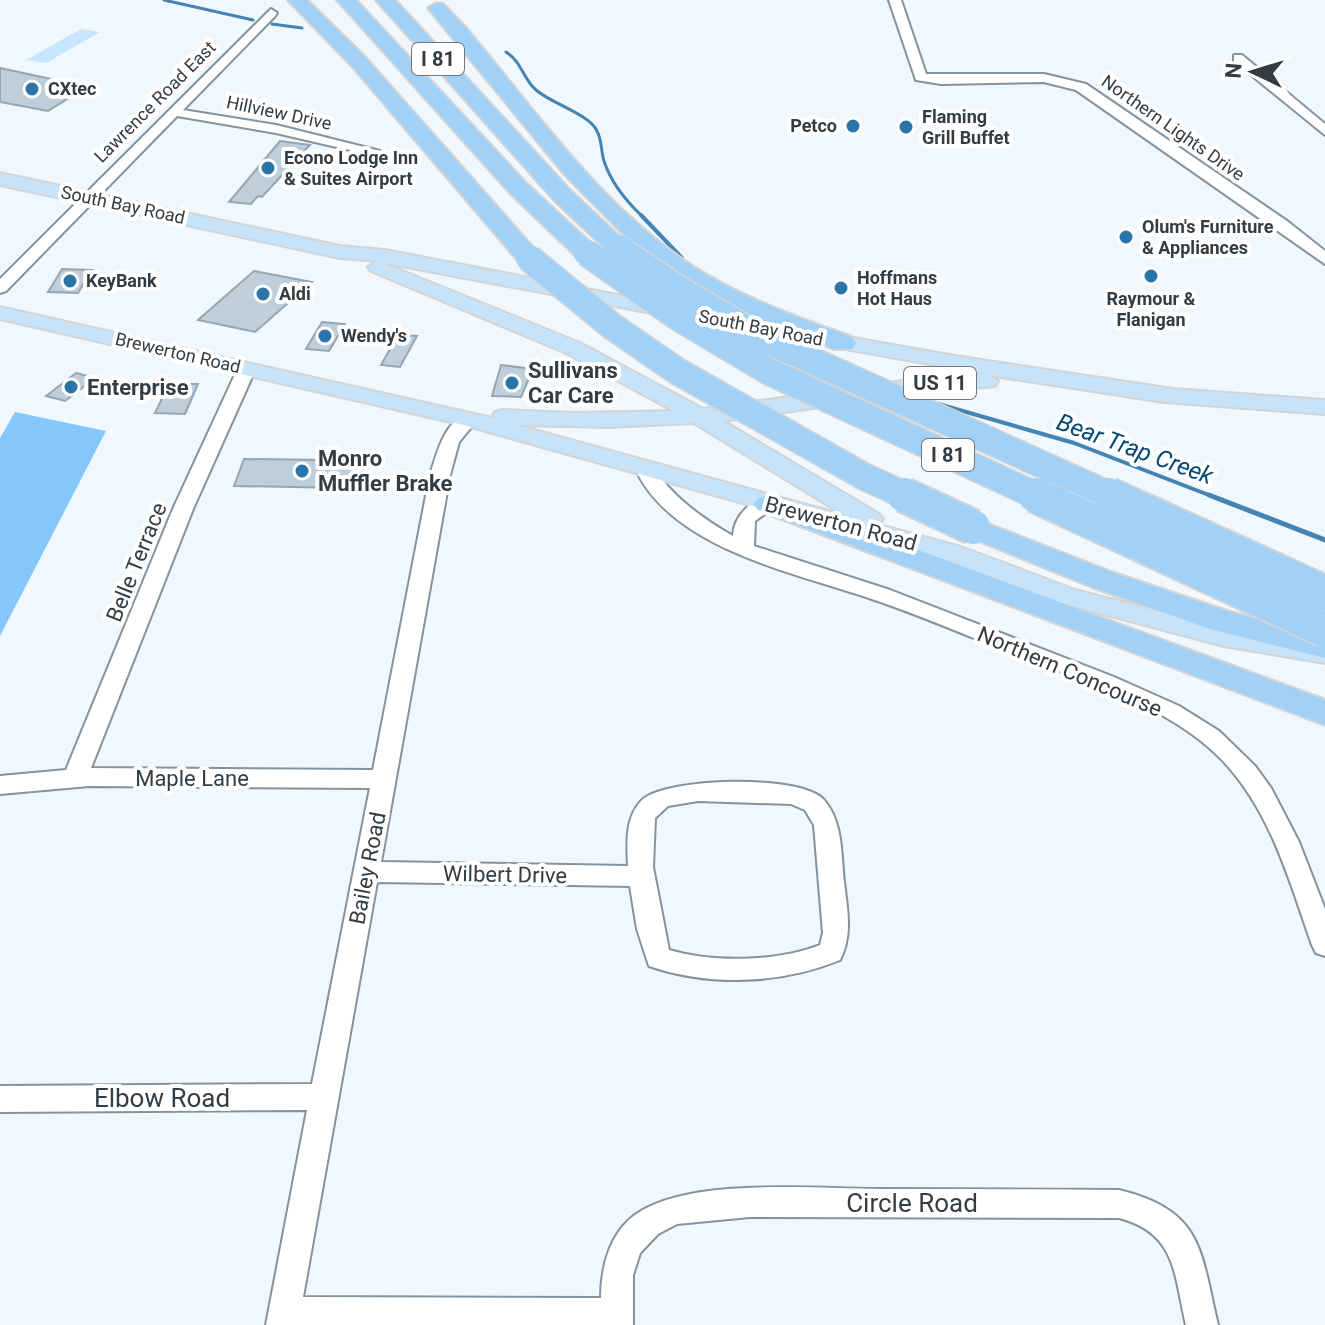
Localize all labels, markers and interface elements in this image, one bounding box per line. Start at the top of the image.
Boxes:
north arrow [1213,32,1293,112]
street label: Lawrence Road East [90,37,220,167]
road number: I 81 [412,43,464,75]
street label: Northern Lights Drive [1097,70,1249,186]
place label: CXtec [48,78,96,99]
marker: CXtec [23,80,41,98]
street label: Hillview Drive [225,91,334,134]
place label: Flaming Grill Buffet [922,106,1010,148]
place label: Petco [790,115,837,136]
marker: Petco [844,117,862,135]
marker: Flaming Grill Buffet [897,118,915,136]
place label: Econo Lodge Inn & Suites Airport [284,147,418,189]
marker: Econo Lodge Inn & Suites Airport [259,159,277,177]
street label: South Bay Road [59,181,187,228]
place label: Olum's Furniture & Appliances [1142,216,1274,258]
marker: Olum's Furniture & Appliances [1117,228,1135,246]
place label: Hoffmans Hot Haus [857,267,937,309]
marker: Raymour & Flanigan [1142,267,1160,285]
place label: KeyBank [86,270,157,291]
marker: KeyBank [61,272,79,290]
marker: Hoffmans Hot Haus [832,279,850,297]
place label: Aldi [279,283,311,304]
marker: Aldi [254,285,272,303]
place label: Raymour & Flanigan [1107,288,1196,330]
street label: South Bay Road [697,305,825,350]
place label: Wendy's [341,325,407,346]
marker: Wendy's [316,327,334,345]
street label: Brewerton Road [113,328,243,377]
place label: Sullivans Car Care [528,358,618,408]
road number: US 11 [904,367,976,399]
marker: Sullivans Car Care [503,374,521,392]
place label: Enterprise [87,375,189,400]
marker: Enterprise [62,378,80,396]
water label: Bear Trap Creek [1053,408,1218,491]
road number: I 81 [922,439,974,471]
place label: Monro Muffler Brake [318,446,452,496]
marker: Monro Muffler Brake [293,462,311,480]
street label: Brewerton Road [762,491,920,556]
street label: Belle Terrace [101,499,172,625]
street label: Northern Concourse [974,621,1166,722]
street label: Maple Lane [135,766,249,791]
street label: Bailey Road [344,810,391,927]
street label: Wilbert Drive [443,861,567,888]
street label: Elbow Road [94,1083,230,1113]
street label: Circle Road [846,1188,978,1218]

